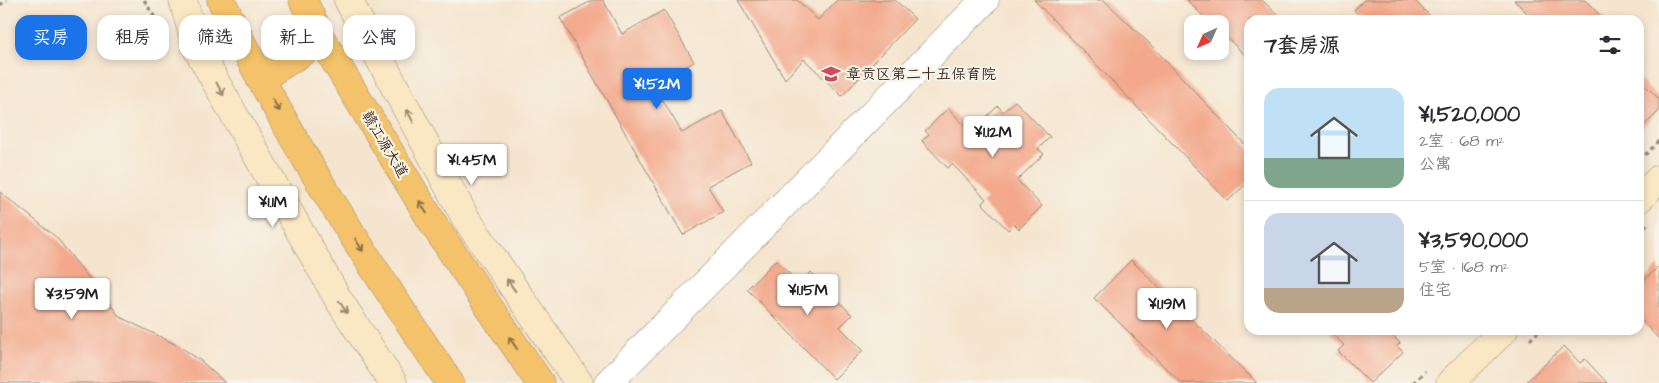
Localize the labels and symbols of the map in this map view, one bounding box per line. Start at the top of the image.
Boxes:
north arrow [1184,15,1229,60]
school or university icon: 章贡区第二十五保育院 [820,63,842,85]
place label: 章贡区第二十五保育院 [846,64,996,85]
pin: ¥1.52M [616,68,698,110]
one-way arrow [215,82,225,97]
one-way arrow [271,98,281,112]
street label: 赣江源大道 [356,107,413,182]
one-way arrow [405,109,414,124]
pin: ¥1.12M [952,116,1034,158]
pin: ¥1.45M [431,144,513,186]
pin: ¥1.1M [238,186,308,228]
one-way arrow [418,201,428,215]
one-way arrow [354,237,364,251]
pin: ¥1.15M [767,274,849,316]
pin: ¥3.59M [31,278,113,320]
one-way arrow [506,278,516,292]
pin: ¥1.19M [1126,288,1208,330]
one-way arrow [338,300,348,314]
one-way arrow [508,336,518,350]

